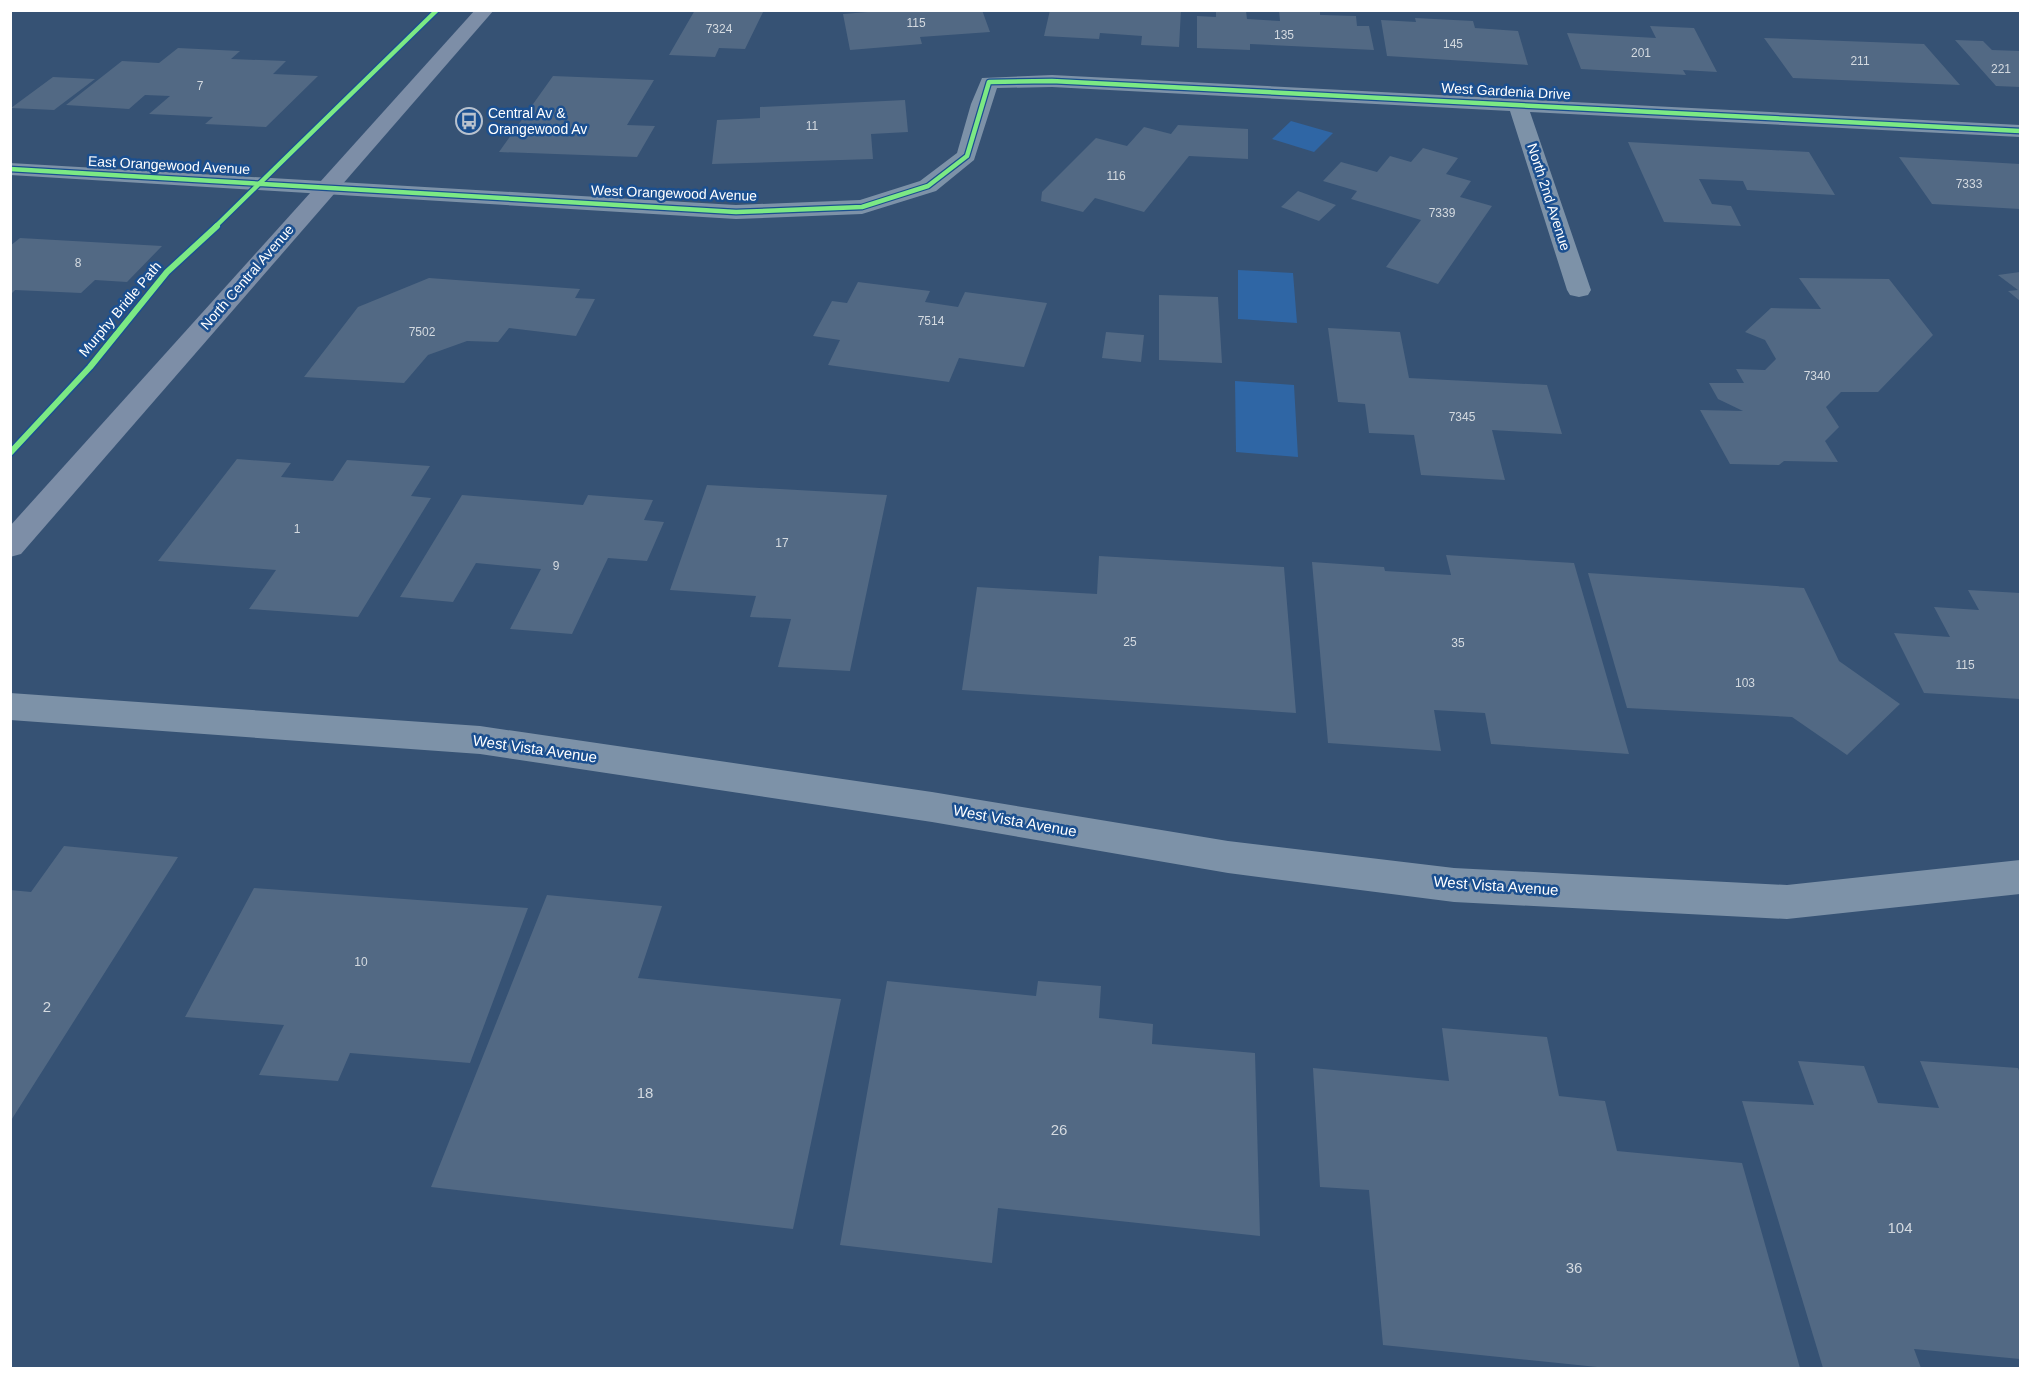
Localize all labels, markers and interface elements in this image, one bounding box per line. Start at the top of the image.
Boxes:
house number: 115 [906,16,926,30]
house number: 7324 [706,22,733,36]
house number: 135 [1274,28,1294,42]
house number: 145 [1443,37,1463,51]
house number: 201 [1631,46,1651,60]
house number: 211 [1850,54,1870,68]
house number: 221 [1991,62,2011,76]
house number: 7 [197,79,204,93]
street label: West Gardenia Drive [1441,80,1571,102]
place label: Central Av & Orangewood Av [488,105,587,137]
bus stop icon: Central Av & Orangewood Av [454,106,484,136]
house number: 11 [806,119,819,133]
street label: North 2nd Avenue [1524,141,1574,253]
street label: East Orangewood Avenue [87,153,251,177]
house number: 116 [1106,169,1126,183]
house number: 7333 [1956,177,1983,191]
street label: West Orangewood Avenue [591,182,757,204]
house number: 7339 [1429,206,1456,220]
street label: North Central Avenue [197,221,297,333]
house number: 8 [75,256,82,270]
street label: Murphy Bridle Path [76,258,164,360]
house number: 7514 [918,314,945,328]
house number: 7502 [409,325,436,339]
house number: 7340 [1804,369,1831,383]
house number: 7345 [1449,410,1476,424]
house number: 1 [294,522,301,536]
house number: 17 [775,536,789,550]
house number: 9 [553,559,560,573]
house number: 25 [1123,635,1137,649]
house number: 35 [1451,636,1465,650]
house number: 115 [1955,658,1975,672]
house number: 103 [1735,676,1755,690]
street label: West Vista Avenue [472,731,598,766]
street label: West Vista Avenue [952,801,1078,840]
street label: West Vista Avenue [1433,873,1559,898]
house number: 10 [354,955,368,969]
house number: 2 [43,998,51,1015]
house number: 18 [637,1084,653,1101]
house number: 26 [1051,1121,1067,1138]
house number: 104 [1887,1219,1913,1236]
house number: 36 [1566,1259,1582,1276]

